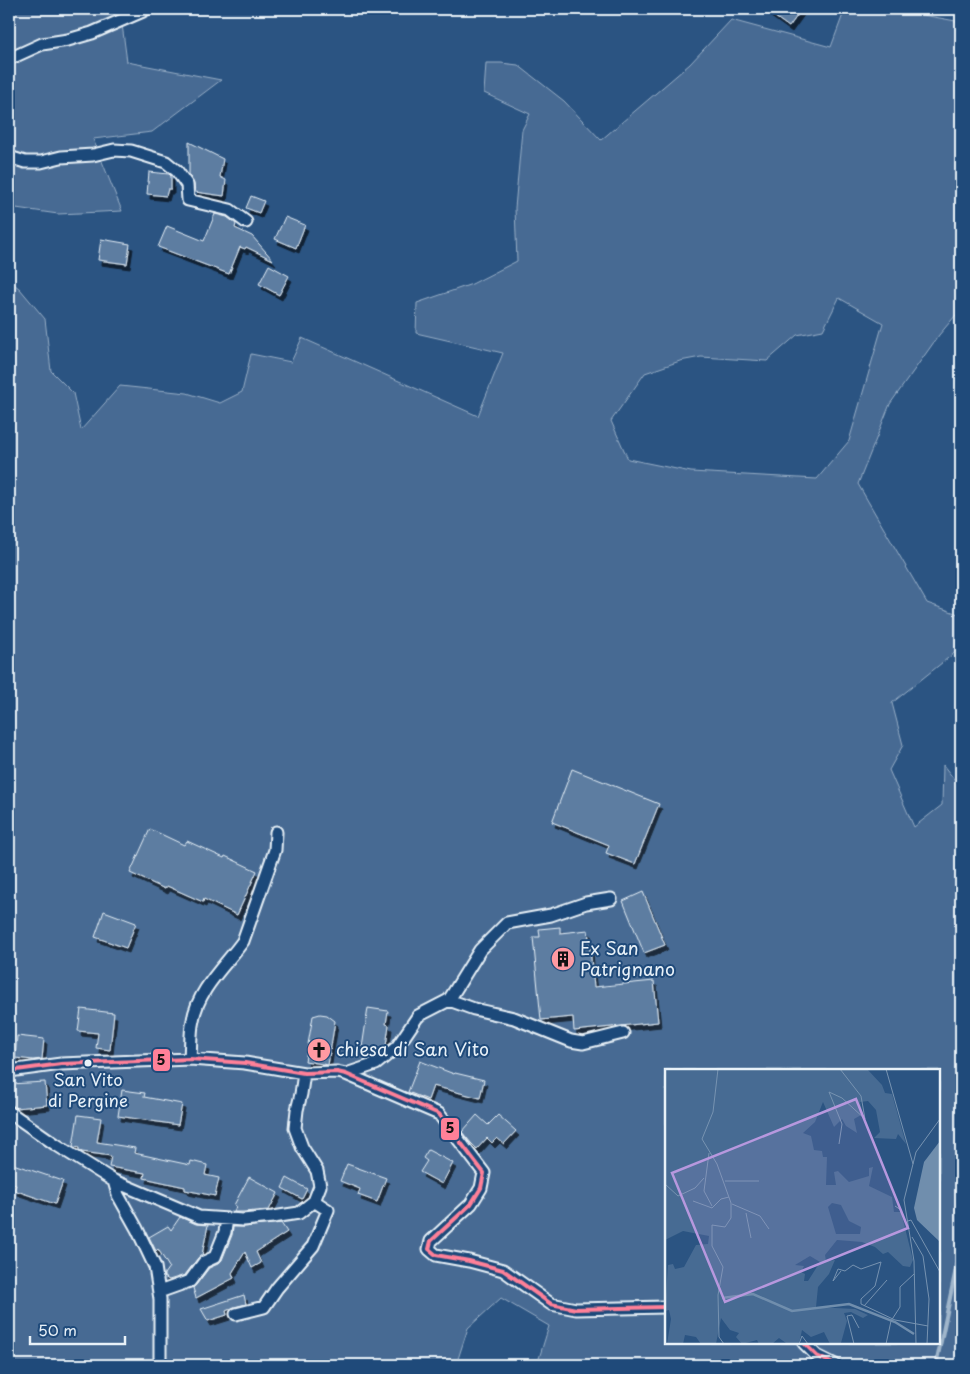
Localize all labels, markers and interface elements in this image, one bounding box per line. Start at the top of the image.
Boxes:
place label: Ex San Patrignano [580,934,675,982]
building icon: Ex San Patrignano [550,946,576,972]
place label: chiesa di San Vito [336,1035,489,1062]
church icon: chiesa di San Vito [306,1037,332,1063]
line badge: 5 [152,1048,171,1072]
text: 5 [157,1049,166,1070]
marker: San Vito di Pergine [83,1058,93,1068]
place label: San Vito di Pergine [48,1066,128,1113]
inset map [665,1069,940,1344]
line badge: 5 [440,1117,460,1141]
text: 5 [446,1117,455,1138]
scale bar [30,1314,125,1346]
text: 50 m [38,1318,77,1341]

